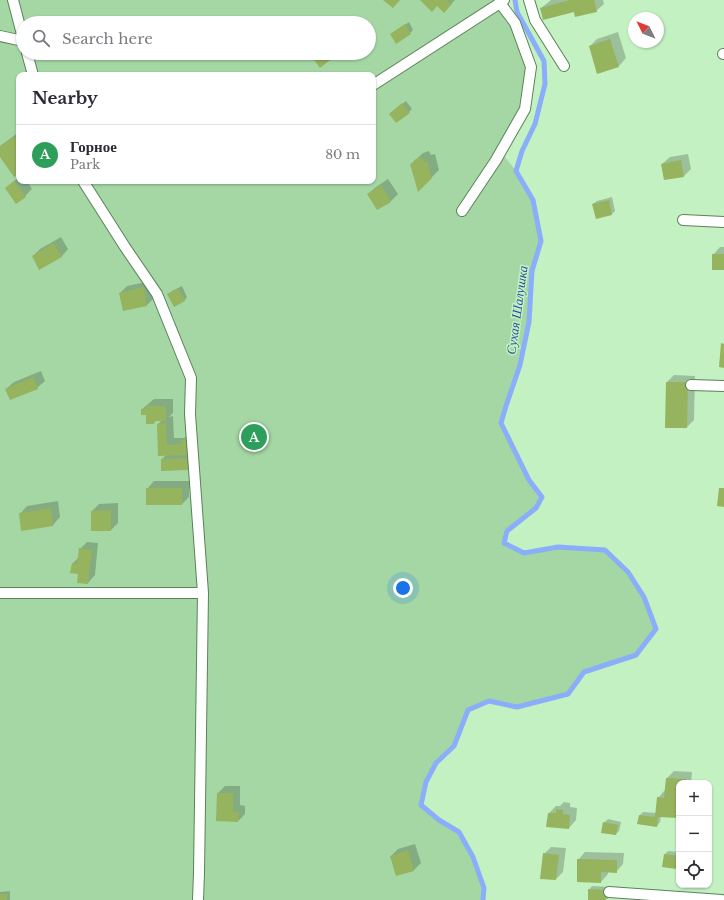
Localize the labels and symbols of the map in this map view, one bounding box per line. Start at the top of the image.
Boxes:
north arrow [628,12,664,48]
water label: Сухая Шалушка [502,264,532,355]
pin: A [241,422,267,452]
your location [393,578,413,598]

